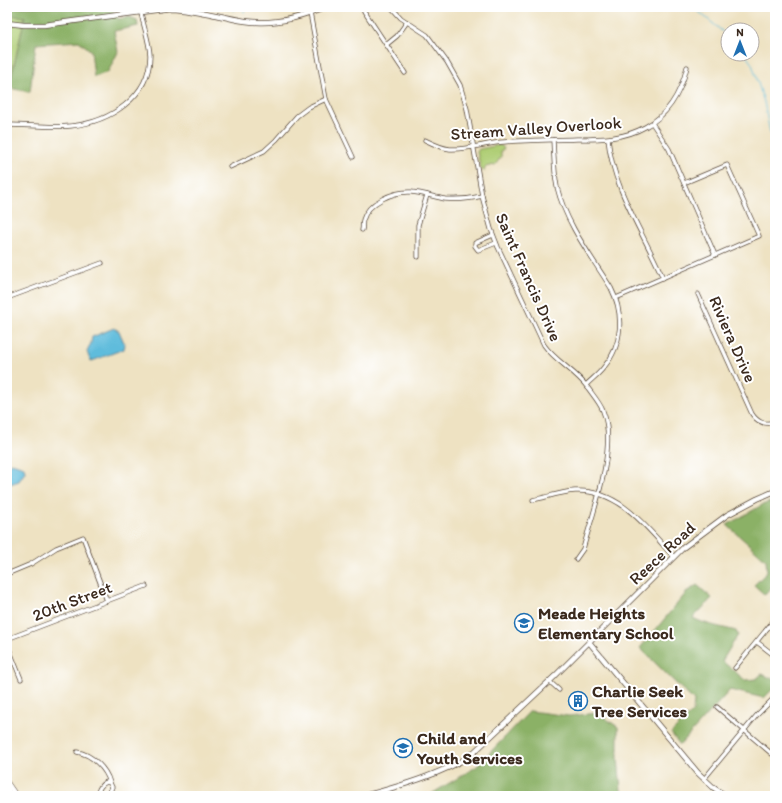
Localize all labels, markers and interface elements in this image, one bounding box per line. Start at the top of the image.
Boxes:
north arrow [720,22,760,62]
text: N [736,26,744,39]
street label: Stream Valley Overlook [450,112,622,144]
street label: Saint Francis Drive [492,210,566,344]
street label: Riviera Drive [705,293,761,385]
street label: Reece Road [625,517,699,589]
street label: 20th Street [29,576,115,625]
place label: Meade Heights Elementary School [538,603,674,644]
school or university icon: Meade Heights Elementary School [513,612,535,634]
place label: Charlie Seek Tree Services [591,681,687,721]
building icon: Charlie Seek Tree Services [567,690,589,712]
place label: Child and Youth Services [416,728,523,768]
school or university icon: Child and Youth Services [392,737,414,759]

